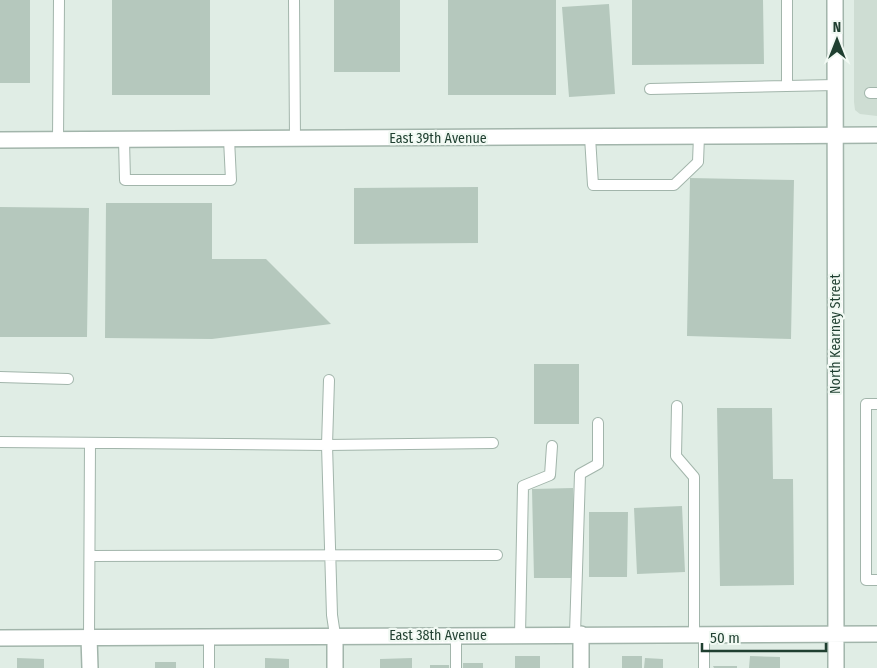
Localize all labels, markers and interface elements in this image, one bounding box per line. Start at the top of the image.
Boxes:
north arrow [812,15,862,65]
text: N [833,19,841,36]
street label: East 39th Avenue [389,130,487,147]
street label: North Kearney Street [827,274,844,394]
scale bar [702,620,826,652]
street label: East 38th Avenue [389,627,487,644]
text: 50 m [710,629,740,647]

